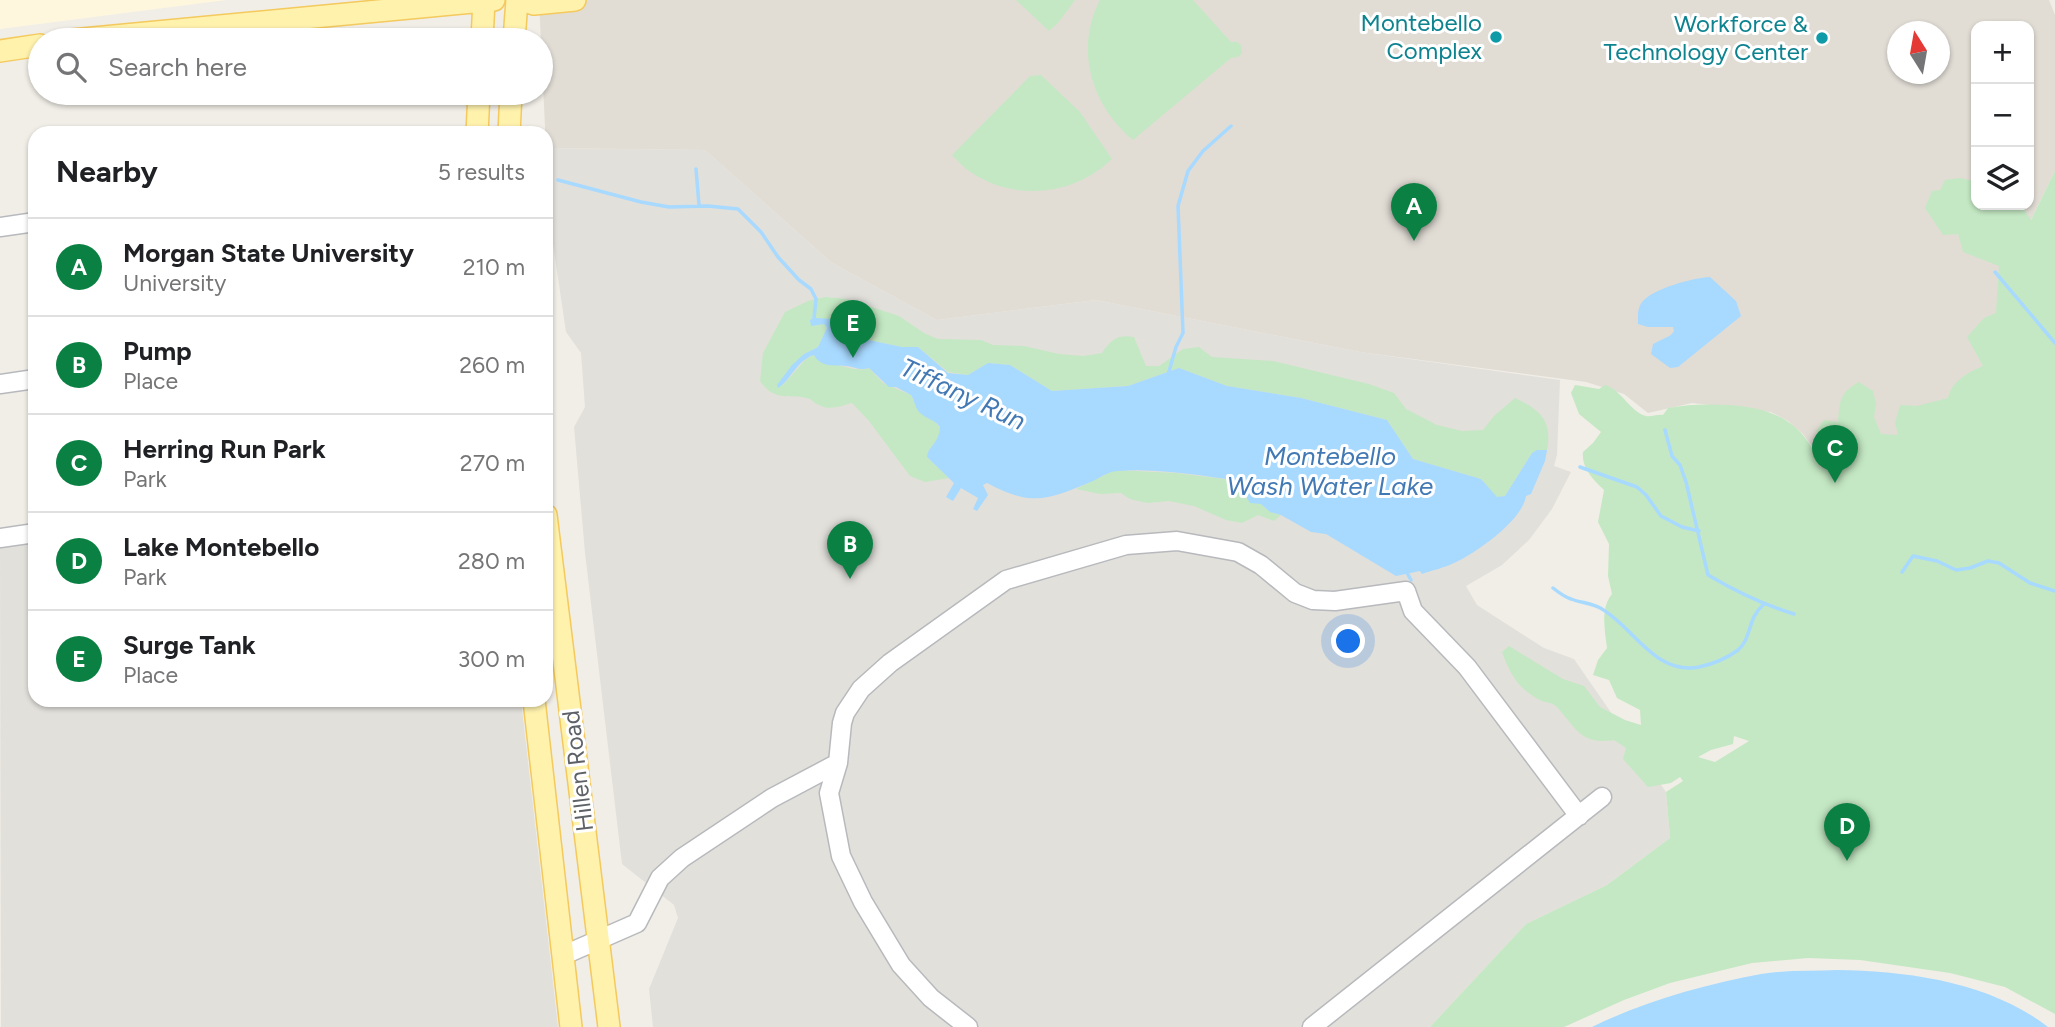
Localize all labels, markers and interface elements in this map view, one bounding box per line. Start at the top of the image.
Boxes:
place label: Montebello Complex [1361,8,1483,65]
place label: Workforce & Technology Center [1604,9,1809,66]
north arrow [1887,21,1950,84]
map controls [1971,21,2034,210]
button: + [1971,21,2034,84]
search box [28,28,553,105]
marker: Montebello Complex [1488,29,1504,45]
marker: Workforce & Technology Center [1814,30,1830,46]
icon: search [52,48,90,86]
text: Search here [108,51,247,83]
button: − [1971,84,2034,147]
button: layers [1971,147,2034,210]
text: Nearby [56,153,158,190]
text: 5 results [438,158,525,186]
pin: A [1391,183,1437,241]
text: Morgan State University [123,237,414,269]
text: A [71,253,87,281]
text: 210 m [463,253,525,281]
text: University [123,269,226,297]
pin: E [830,300,876,358]
text: Pump [123,335,192,367]
text: B [72,351,86,379]
text: 260 m [459,351,525,379]
water label: Tiffany Run [895,351,1031,437]
text: Place [123,367,178,395]
pin: C [1812,425,1858,483]
text: Herring Run Park [123,433,326,465]
water label: Montebello Wash Water Lake [1227,440,1433,502]
text: C [71,449,87,477]
text: 270 m [460,449,525,477]
text: Park [123,465,167,493]
pin: B [827,521,873,579]
text: Lake Montebello [123,531,319,563]
text: D [71,547,87,575]
text: 280 m [458,547,525,575]
text: Park [123,563,167,591]
your location [1331,624,1365,658]
text: Surge Tank [123,629,256,661]
text: E [72,645,86,673]
text: 300 m [458,645,525,673]
text: Place [123,661,178,689]
street label: Hillen Road [556,709,599,833]
pin: D [1824,803,1870,861]

